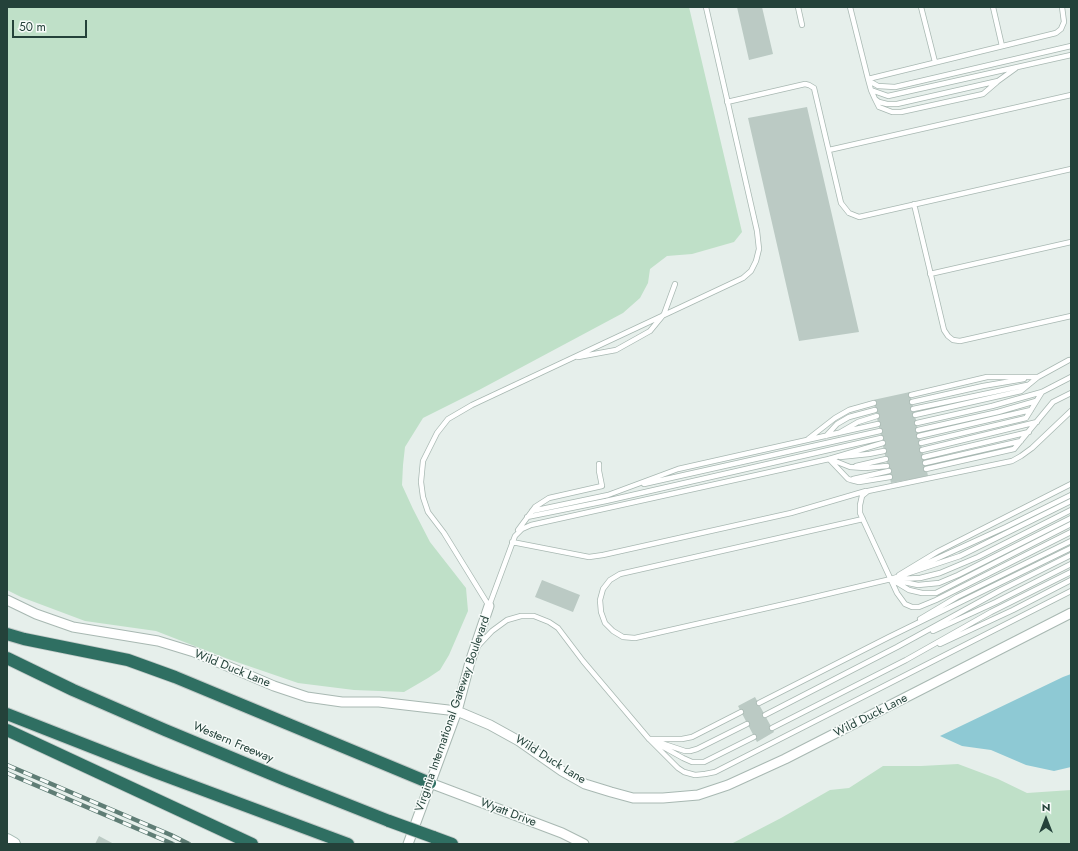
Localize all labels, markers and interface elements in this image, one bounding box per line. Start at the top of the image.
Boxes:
scale bar [14,12,89,38]
text: 50 m [19,18,46,36]
street label: Virginia International Gateway Boulevard [413,614,493,814]
street label: Wild Duck Lane [192,647,272,691]
street label: Wild Duck Lane [832,691,910,741]
street label: Western Freeway [191,720,275,766]
street label: Wild Duck Lane [512,732,588,788]
street label: Wyatt Drive [478,796,538,830]
north arrow [1026,799,1066,839]
text: N [1042,799,1050,815]

